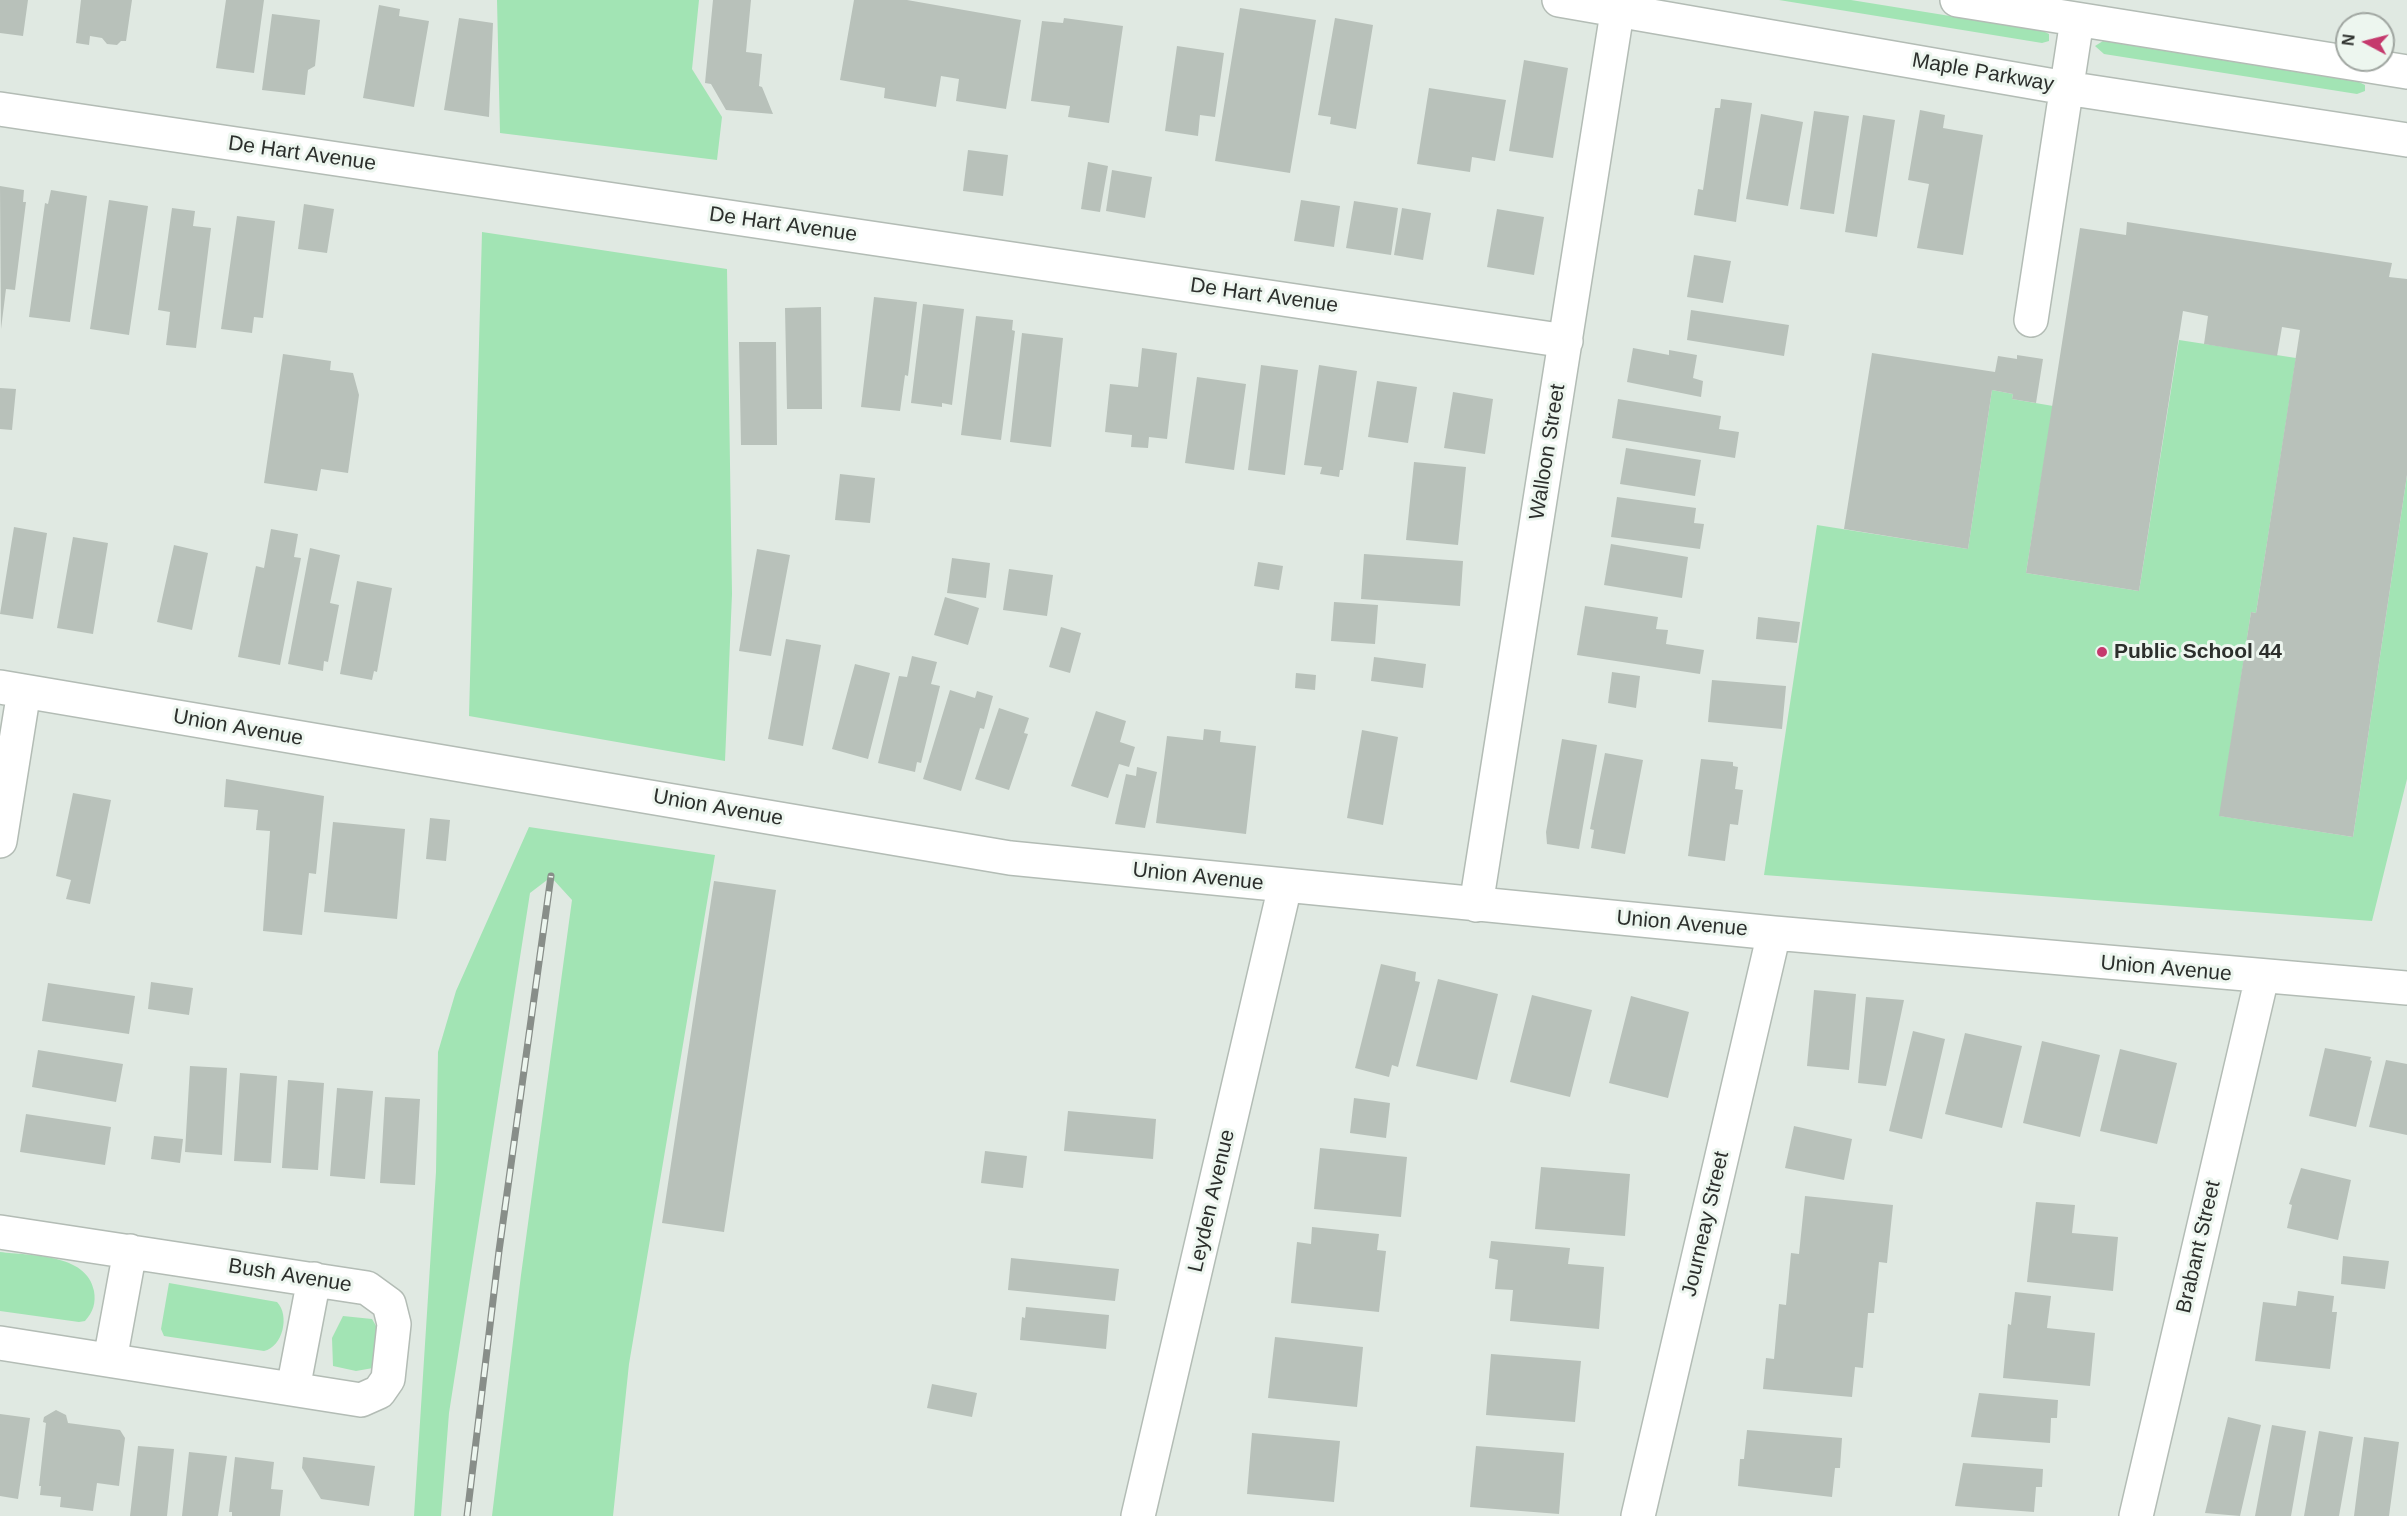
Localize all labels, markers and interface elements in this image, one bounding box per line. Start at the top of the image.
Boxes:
north arrow [2335,12,2395,72]
text: N [2339,33,2358,47]
street label: Maple Parkway [1910,48,2056,98]
street label: De Hart Avenue [226,131,378,177]
street label: De Hart Avenue [707,202,859,248]
street label: De Hart Avenue [1188,273,1340,319]
street label: Walloon Street [1525,382,1571,522]
place label: Public School 44 [2114,639,2282,665]
marker: Public School 44 [2095,645,2109,659]
street label: Union Avenue [171,704,305,752]
street label: Union Avenue [651,784,785,832]
street label: Union Avenue [1131,858,1265,896]
street label: Union Avenue [1615,906,1749,942]
street label: Union Avenue [2099,951,2233,987]
street label: Leyden Avenue [1183,1127,1241,1275]
street label: Journeay Street [1677,1149,1735,1299]
street label: Brabant Street [2171,1178,2227,1316]
street label: Bush Avenue [227,1254,353,1298]

